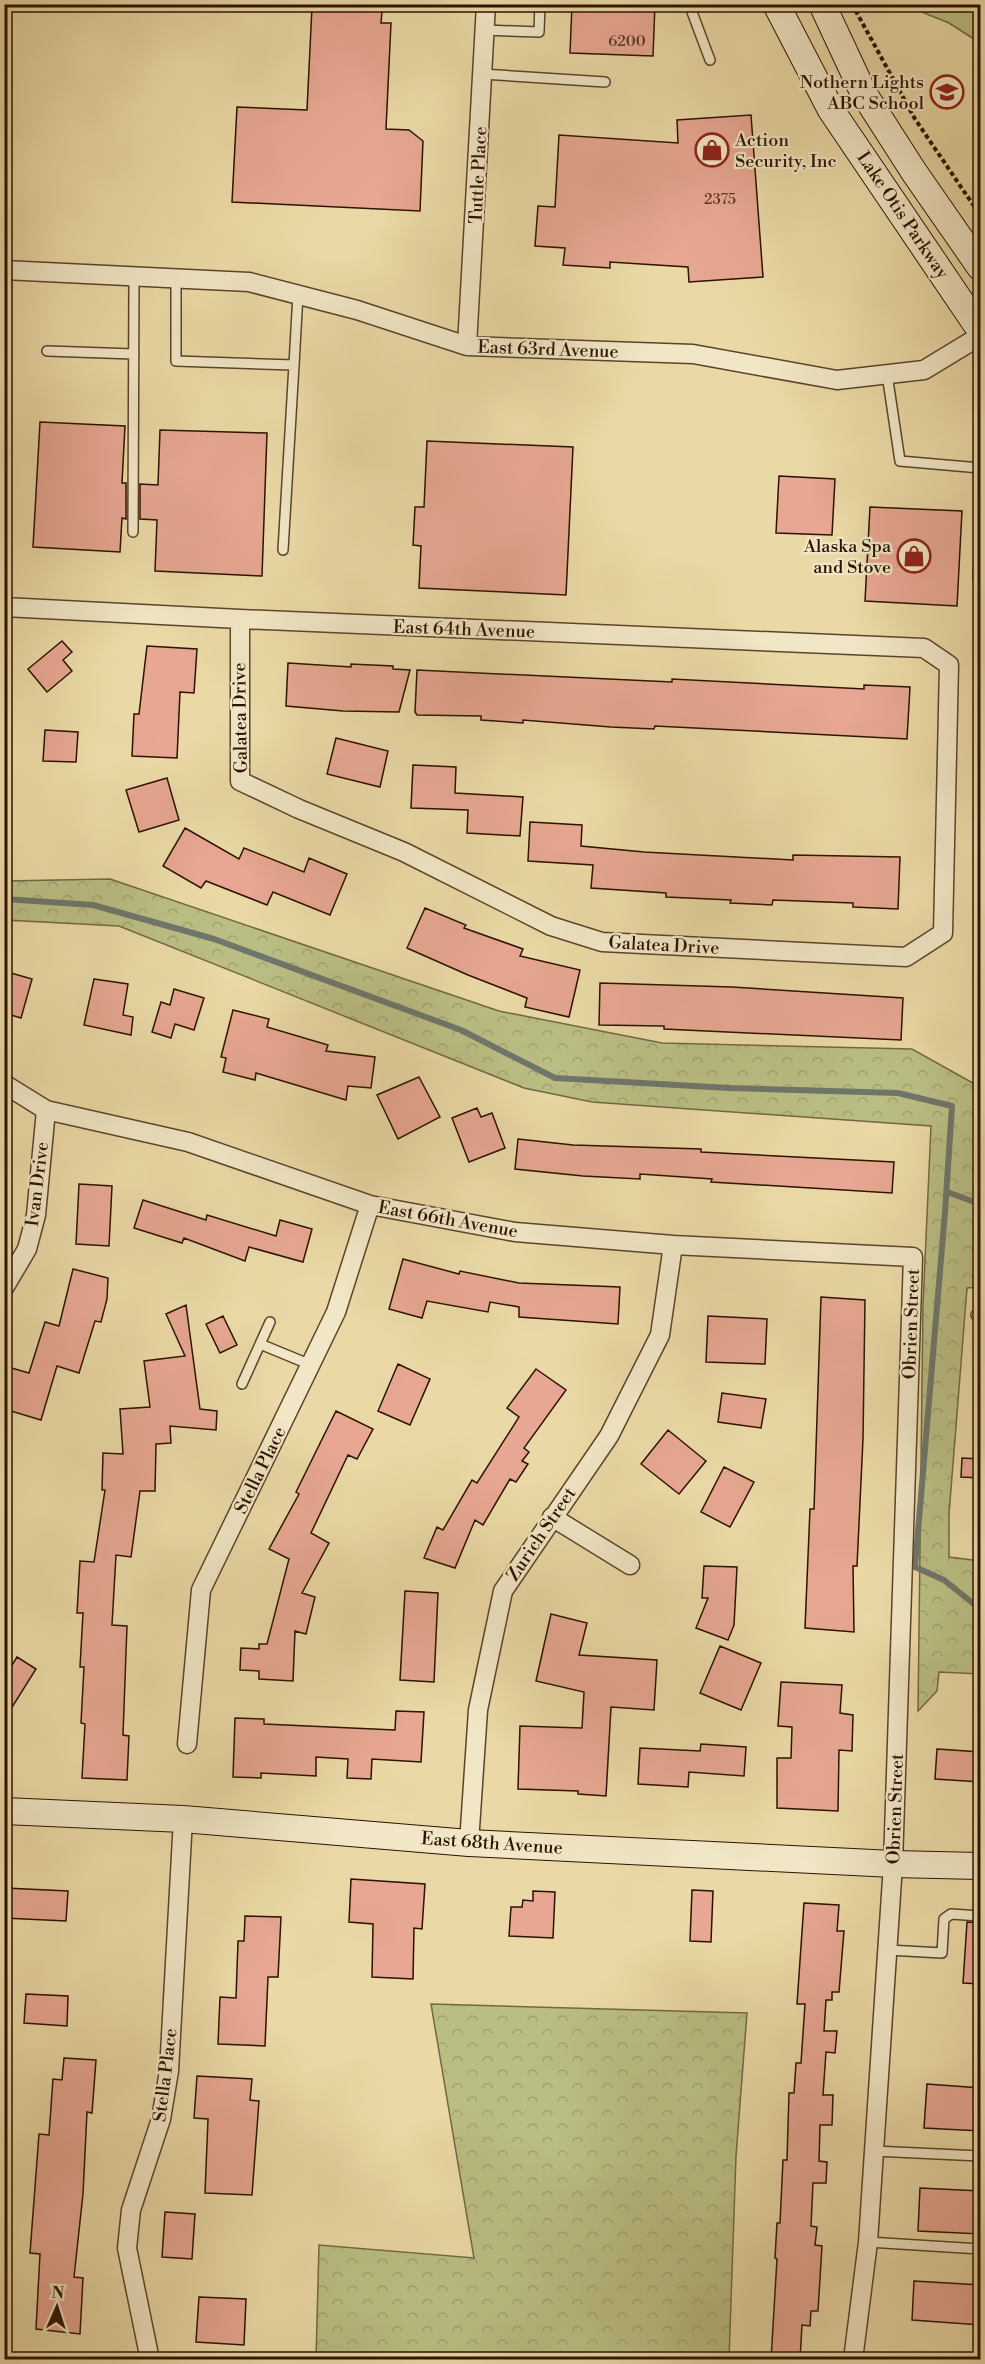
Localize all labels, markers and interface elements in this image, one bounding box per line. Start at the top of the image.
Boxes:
house number: 6200 [608,32,646,51]
place label: Nothern Lights ABC School [800,71,925,115]
school or university icon: Nothern Lights ABC School [929,74,965,110]
street label: Tuttle Place [464,126,493,224]
place label: Action Security, Inc [734,129,837,173]
shop icon: Action Security, Inc [694,132,730,168]
street label: Lake Otis Parkway [851,147,954,284]
house number: 2375 [704,190,736,209]
street label: East 63rd Avenue [477,336,619,363]
place label: Alaska Spa and Stove [803,535,892,579]
shop icon: Alaska Spa and Stove [896,538,932,574]
street label: East 64th Avenue [393,616,535,643]
street label: Galatea Drive [228,662,253,774]
street label: Galatea Drive [608,931,720,960]
street label: Ivan Drive [21,1140,54,1228]
street label: East 66th Avenue [376,1196,520,1243]
street label: Obrien Street [898,1268,925,1380]
street label: Stella Place [229,1423,291,1518]
street label: Zurich Street [502,1482,582,1586]
street label: Obrien Street [882,1753,909,1865]
street label: East 68th Avenue [420,1827,564,1860]
street label: Stella Place [148,2027,183,2123]
north arrow [27,2277,87,2337]
text: N [51,2283,65,2303]

